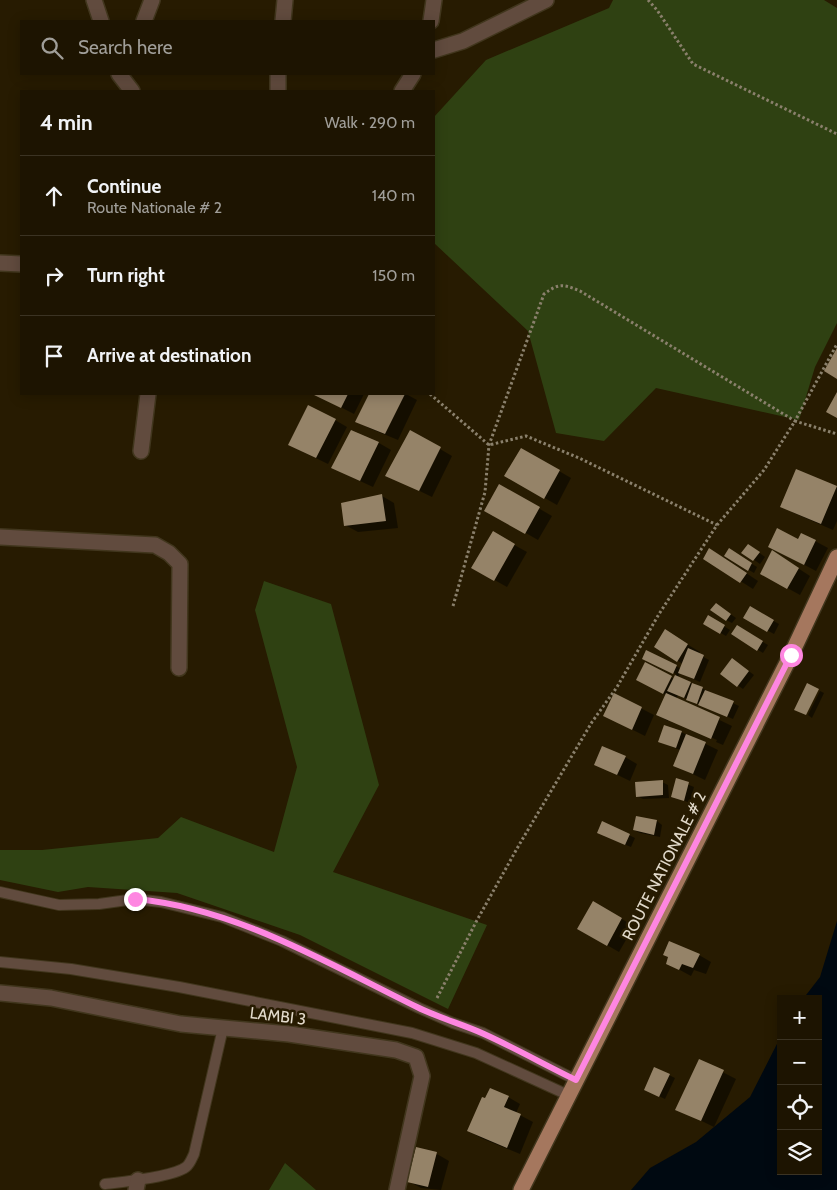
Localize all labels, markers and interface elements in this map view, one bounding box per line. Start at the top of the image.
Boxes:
search box [20,20,435,75]
icon: search [38,34,66,62]
text: Search here [78,36,172,59]
text: 4 min [40,110,93,135]
text: Walk · 290 m [325,113,415,132]
text: Continue [87,175,161,198]
icon: ahead [40,182,68,210]
text: 140 m [372,186,415,205]
text: Route Nationale # 2 [87,198,222,217]
icon: right [40,262,68,290]
text: Turn right [87,264,165,287]
text: 150 m [372,266,415,285]
icon: arrive [40,342,68,370]
text: Arrive at destination [87,344,251,367]
route start [780,644,803,667]
street label: ROUTE NATIONALE # 2 [618,788,710,944]
route end [124,888,147,911]
map controls [777,995,822,1175]
button: + [777,995,822,1040]
street label: LAMBI 3 [249,1003,307,1029]
button: − [777,1040,822,1085]
button: locate [777,1085,822,1130]
button: layers [777,1130,822,1175]

